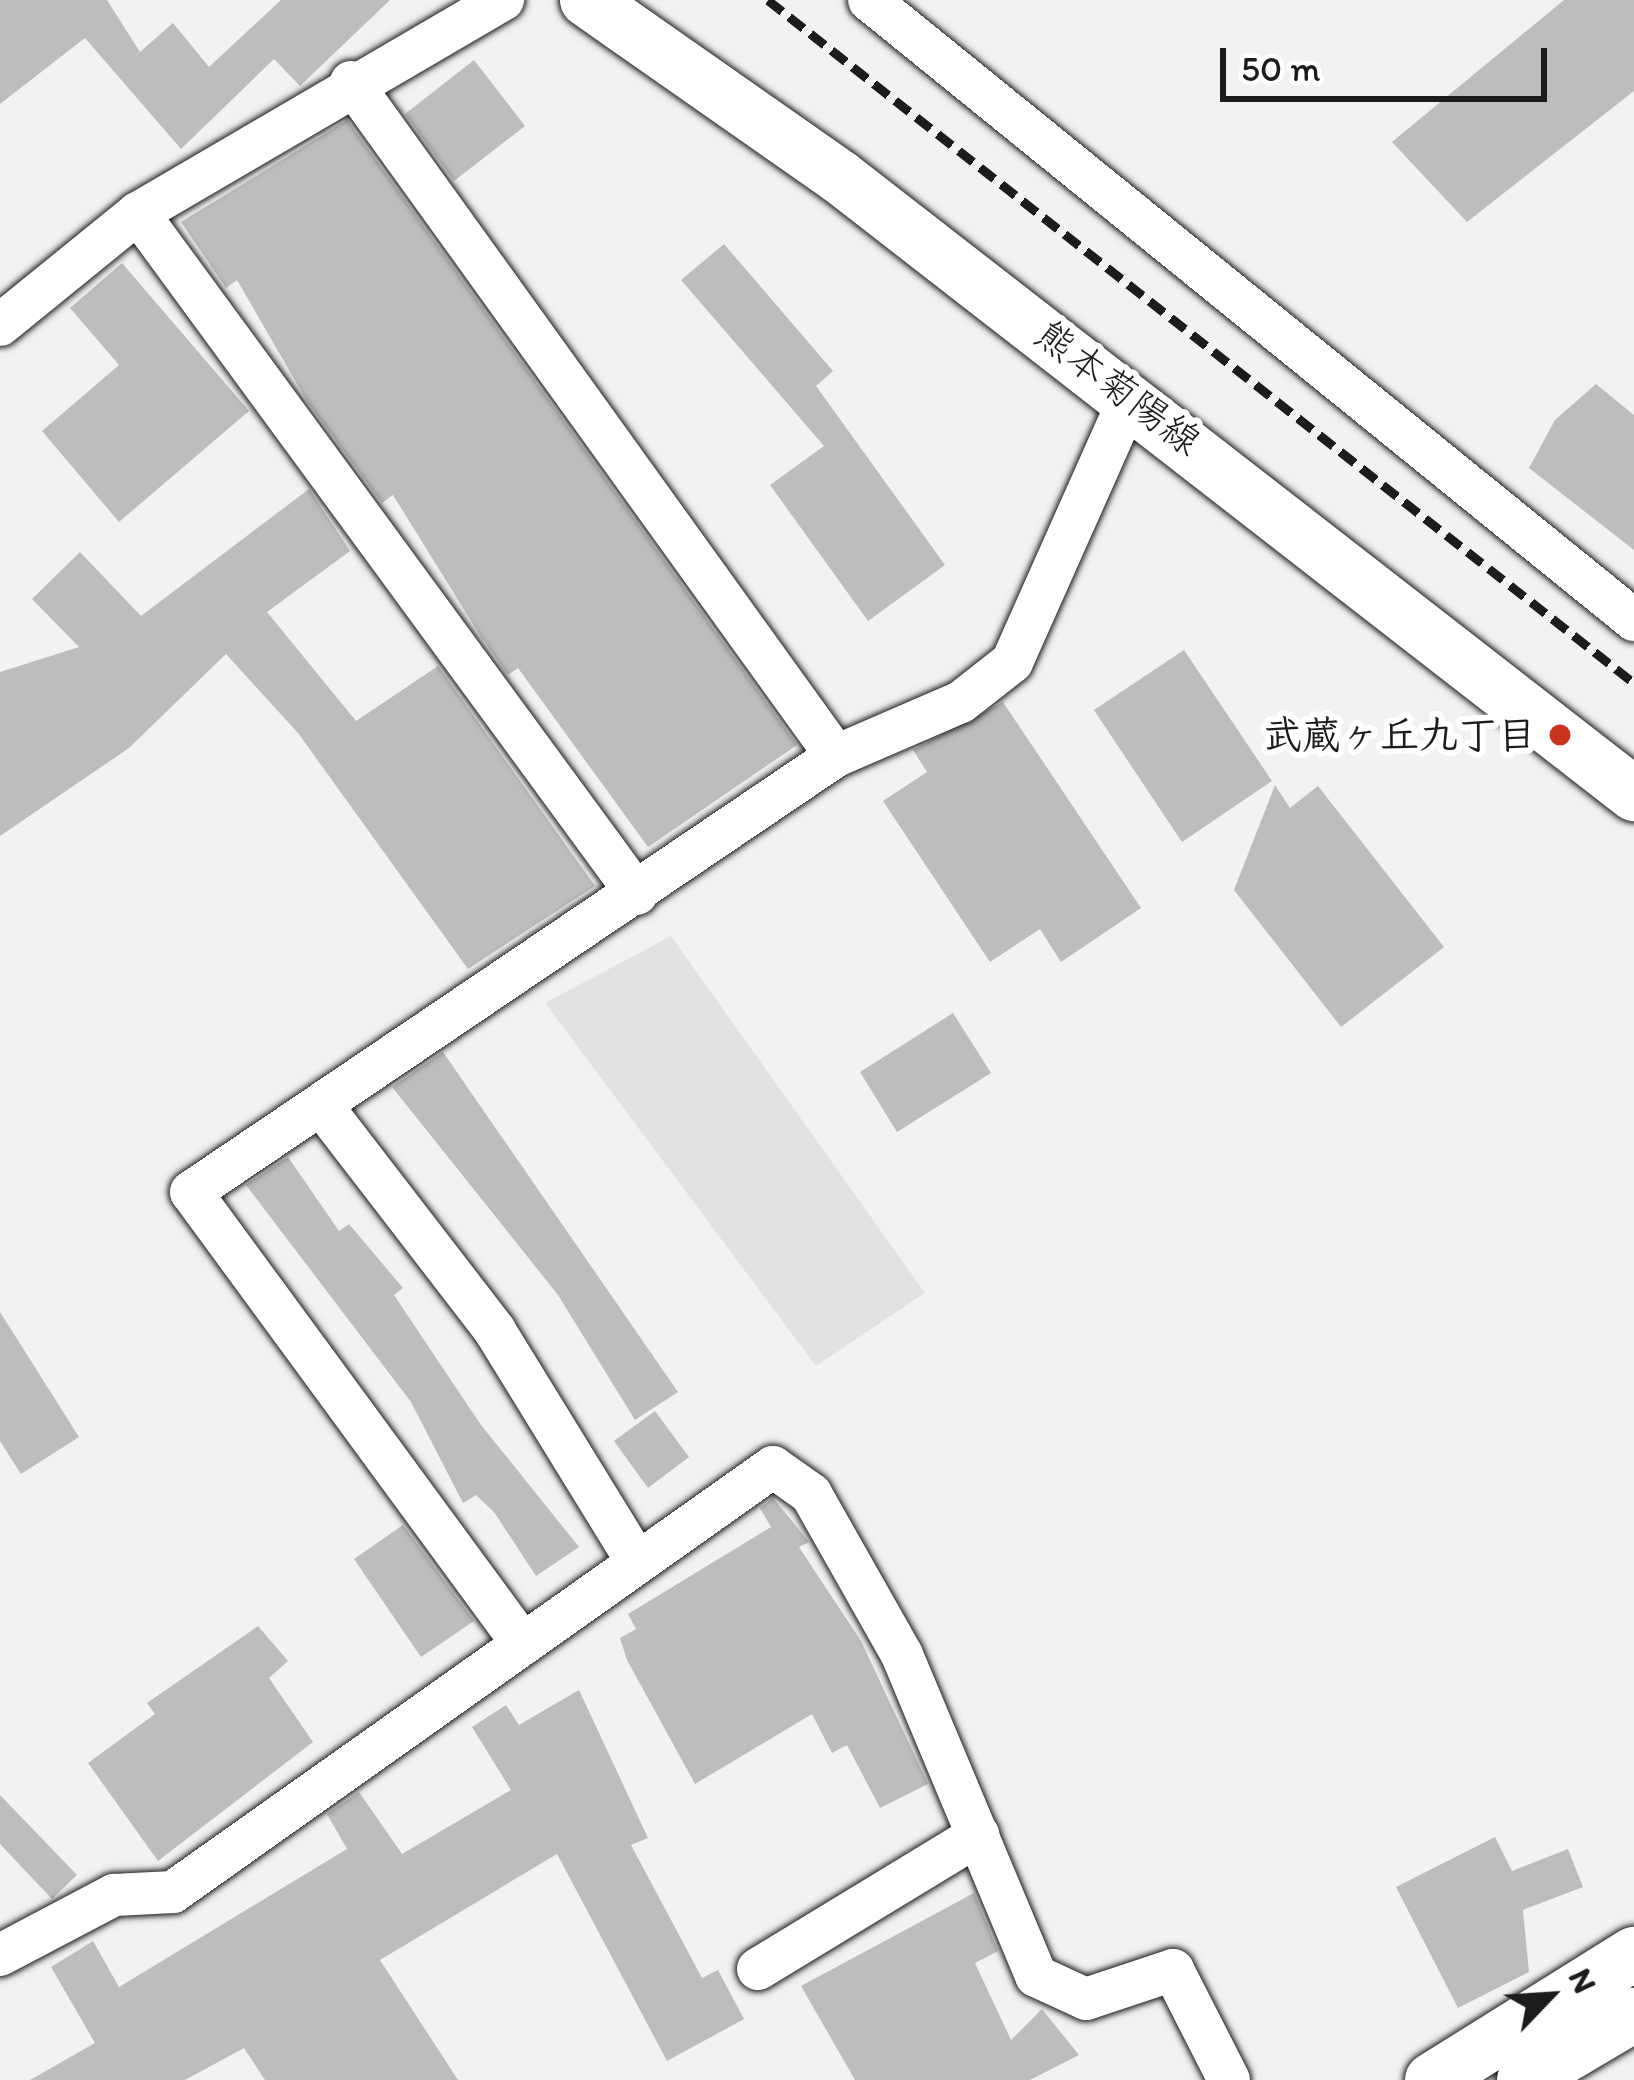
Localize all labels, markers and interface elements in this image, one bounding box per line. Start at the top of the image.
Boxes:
scale bar [1226,24,1553,98]
text: 50 m [1241,47,1320,90]
street label: 熊本菊陽線 [1026,311,1210,465]
place label: 武蔵ヶ丘九丁目 [1263,712,1536,758]
marker: 武蔵ヶ丘九丁目 [1547,722,1573,748]
north arrow [1490,1936,1610,2056]
text: N [1561,1962,1605,1999]

